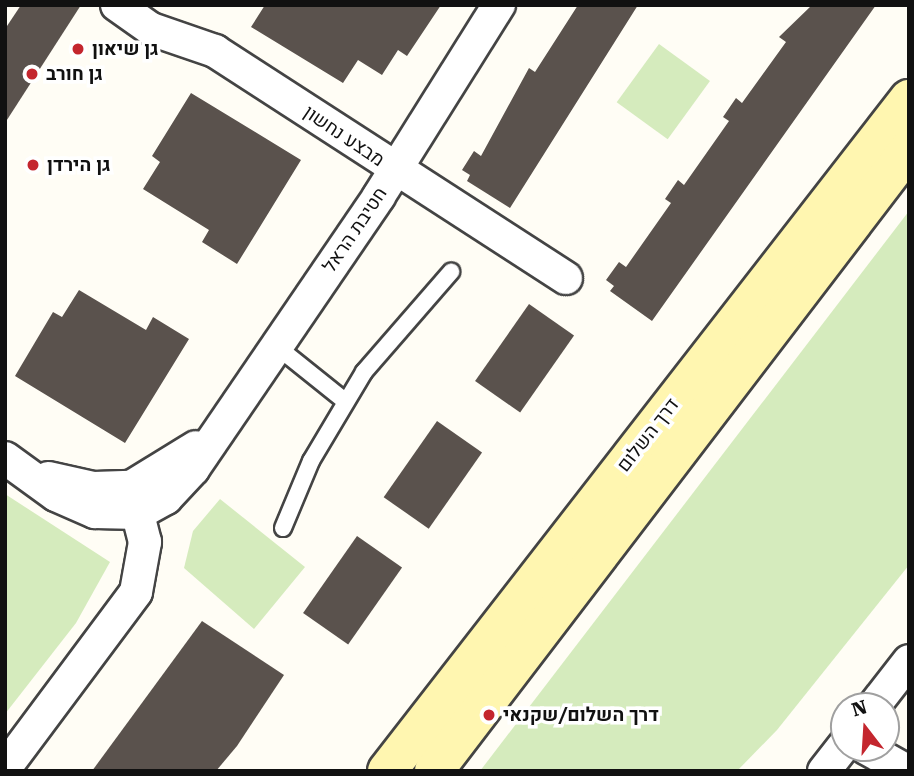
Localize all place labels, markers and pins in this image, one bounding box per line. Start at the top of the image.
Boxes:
place label: גן שיאון [92,38,159,60]
marker: גן שיאון [70,41,86,57]
place label: גן חורב [46,63,103,85]
marker: גן חורב [24,66,40,82]
place label: גן הירדן [47,154,110,176]
marker: גן הירדן [25,157,41,173]
place label: דרך השלום/שקנאי [503,704,659,726]
marker: דרך השלום/שקנאי [481,707,497,723]

